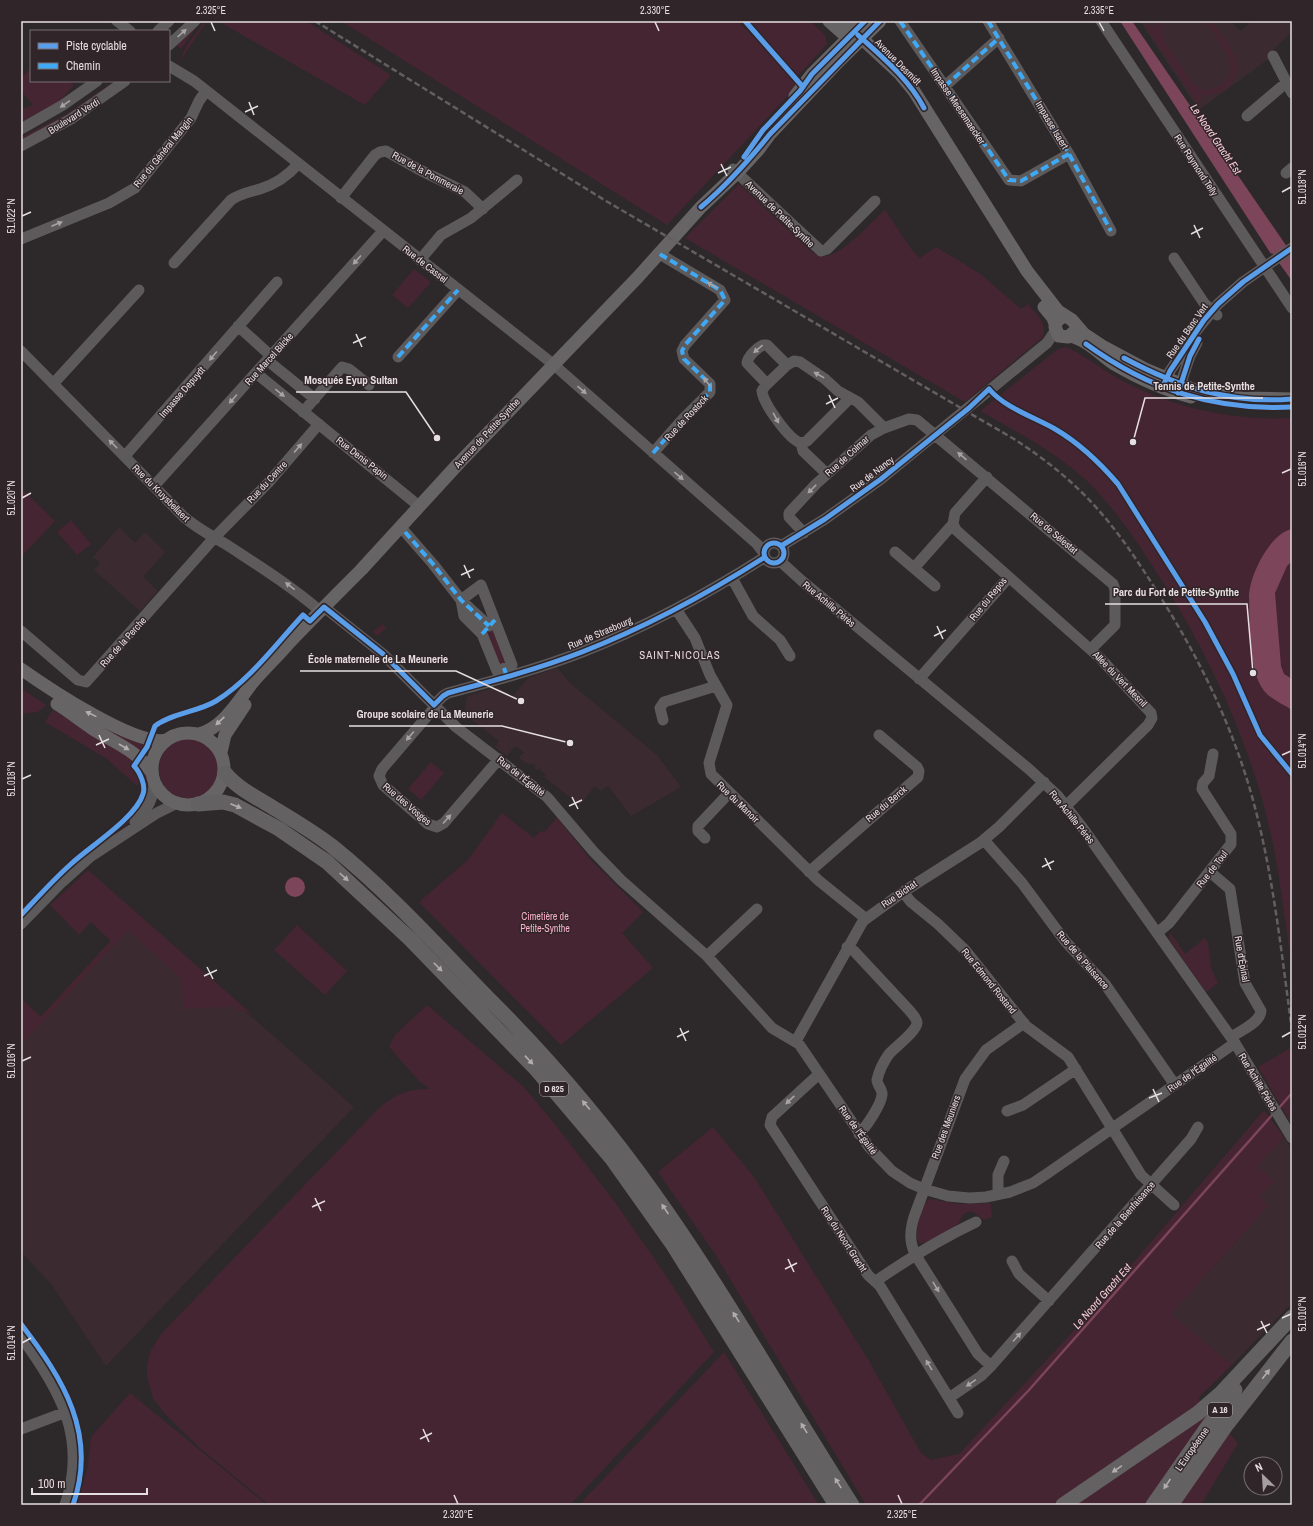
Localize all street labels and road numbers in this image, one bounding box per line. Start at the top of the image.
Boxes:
street label: Avenue Desmidt [871,35,924,88]
street label: Impasse Meesemaecker [928,65,989,147]
street label: Boulevard Verdi [46,95,102,137]
street label: Impasse Isaert [1033,99,1072,152]
street label: Rue du Général Mangin [130,114,196,190]
street label: Rue Raymond Telly [1171,132,1221,199]
street label: Rue de la Pommeraie [390,149,467,198]
street label: Avenue de Petite-Synthe [742,177,818,251]
street label: Rue de Cassel [400,242,450,286]
street label: Rue du Banc Vert [1163,300,1211,361]
street label: Rue Marcel Bilcke [242,330,296,388]
street label: Impasse Depuydt [156,363,208,420]
street label: Rue de Rostock [661,392,711,444]
street label: Avenue de Petite-Synthe [451,395,523,471]
street label: Rue de Colmar [822,433,872,479]
street label: Rue Denis Papin [333,434,391,482]
street label: Rue de Nancy [847,453,897,495]
street label: Rue du Centre [244,458,290,506]
street label: Rue du Kruysbellaert [129,461,193,525]
street label: Rue de Sélestat [1027,509,1081,557]
street label: Rue du Repos [966,575,1010,623]
street label: Rue Achille Pérès [800,578,858,630]
street label: Rue de Strasbourg [566,613,635,652]
street label: Rue de la Perche [97,614,149,670]
street label: Allée du Vert Mesnil [1089,648,1150,710]
street label: Rue de l'Égalité [494,753,548,799]
street label: Rue du Manoir [714,778,762,826]
street label: Rue des Vosges [380,780,434,828]
street label: Rue du Berck [863,782,910,825]
street label: Rue Achille Pérès [1046,788,1098,846]
street label: Rue de Toul [1193,848,1231,890]
street label: Rue Bichat [879,877,920,911]
street label: Rue de la Plaisance [1054,928,1112,992]
street label: Rue d'Épinal [1232,935,1252,983]
street label: Rue Edmond Rostand [959,946,1019,1016]
street label: Rue de l'Égalité [1165,1051,1220,1095]
street label: Rue Achille Pérès [1236,1051,1280,1113]
road number: D 625 [540,1082,568,1096]
street label: Rue des Meuniers [928,1093,964,1161]
street label: Rue de l'Égalité [836,1103,880,1157]
street label: Rue de la Bienfaisance [1092,1178,1158,1251]
street label: Rue du Noort Gracht [818,1204,870,1275]
road number: A 16 [1208,1403,1232,1417]
street label: L'Européenne [1172,1424,1212,1474]

